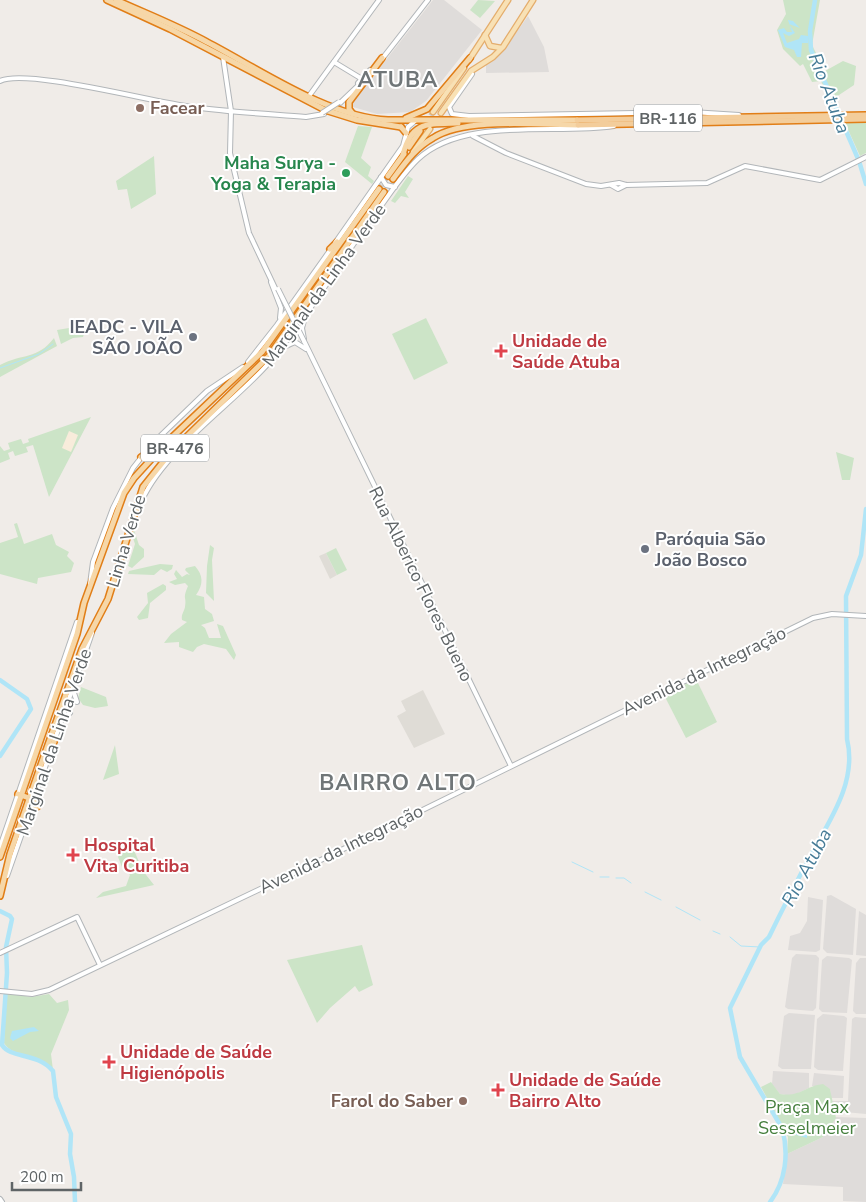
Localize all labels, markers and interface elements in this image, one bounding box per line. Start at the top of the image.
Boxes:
water label: Rio Atuba [802,49,856,138]
district label: ATUBA [358,65,438,95]
place label: Facear [150,96,205,120]
marker: Facear [134,102,146,114]
road number: BR-116 [634,105,702,132]
place label: Maha Surya - Yoga & Terapia [210,151,336,196]
marker: Maha Surya - Yoga & Terapia [340,167,352,179]
street label: Marginal da Linha Verde [257,199,391,371]
place label: IEADC - VILA SÃO JOÃO [69,315,184,360]
place label: Unidade de Saúde Atuba [512,329,620,374]
marker: IEADC - VILA SÃO JOÃO [187,331,199,343]
marker: Unidade de Saúde Atuba [494,344,508,358]
road number: BR-476 [141,434,209,462]
street label: Rua Alberico Flores Bueno [363,482,479,686]
street label: Linha Verde [101,492,151,590]
place label: Paróquia São João Bosco [654,527,766,572]
marker: Paróquia São João Bosco [639,543,651,555]
street label: Avenida da Integração [618,621,790,721]
street label: Marginal da Linha Verde [11,645,97,839]
district label: BAIRRO ALTO [319,768,477,798]
street label: Avenida da Integração [255,799,427,899]
water label: Rio Atuba [776,824,838,911]
place label: Hospital Vita Curitiba [83,833,189,878]
marker: Hospital Vita Curitiba [66,848,80,862]
place label: Unidade de Saúde Higienópolis [120,1040,272,1085]
marker: Unidade de Saúde Higienópolis [102,1055,116,1069]
place label: Unidade de Saúde Bairro Alto [509,1068,661,1113]
marker: Unidade de Saúde Bairro Alto [491,1083,505,1097]
place label: Farol do Saber [331,1089,453,1113]
marker: Farol do Saber [457,1095,469,1107]
park label: Praça Max Sesselmeier [758,1095,857,1140]
scale bar [12,1160,81,1192]
text: 200 m [20,1167,64,1187]

